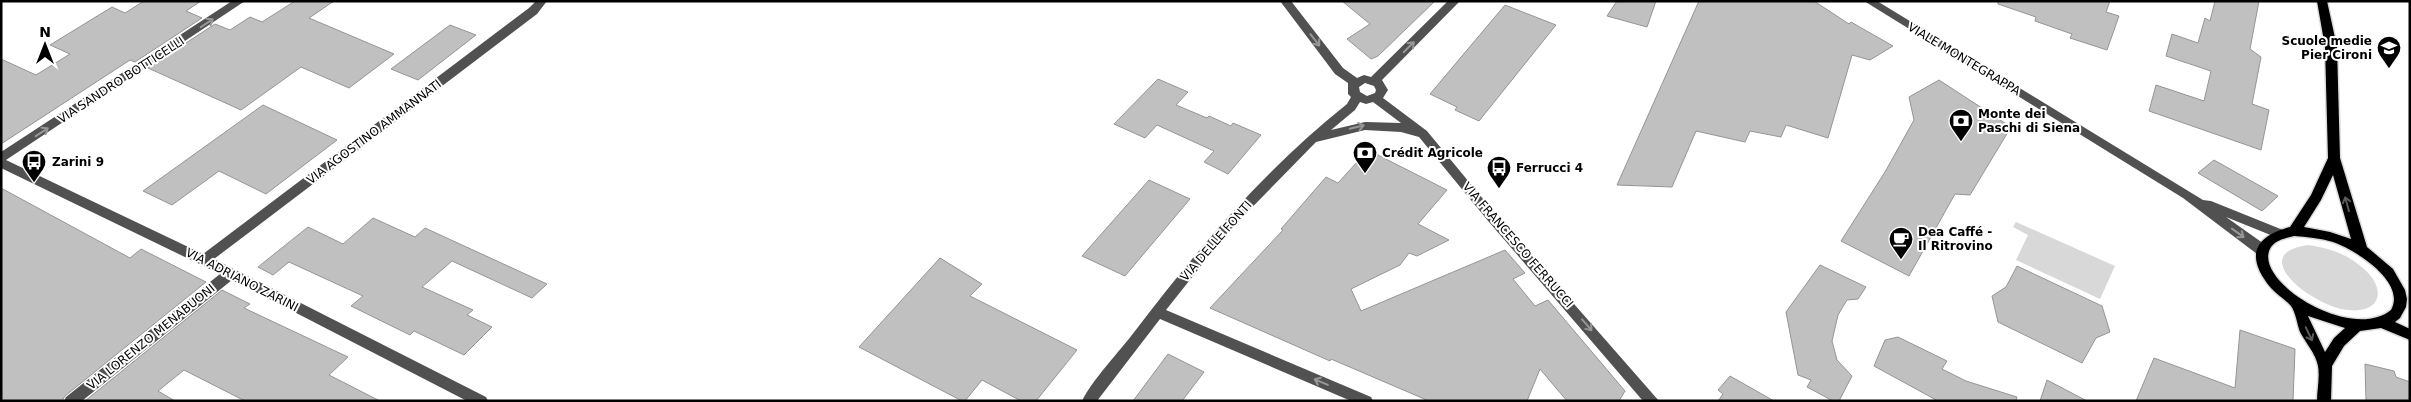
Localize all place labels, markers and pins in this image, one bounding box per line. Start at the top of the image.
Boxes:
place label: Scuole medie Pier Cironi [2282,34,2372,62]
school or university icon: Scuole medie Pier Cironi [2376,35,2402,69]
place label: Monte dei Paschi di Siena [1978,107,2080,135]
bank icon: Monte dei Paschi di Siena [1948,108,1974,142]
bank icon: Crédit Agricole [1352,140,1378,174]
place label: Crédit Agricole [1382,146,1483,160]
bus stop icon: Zarini 9 [21,149,47,183]
place label: Zarini 9 [52,155,104,169]
bus stop icon: Ferrucci 4 [1486,155,1512,189]
place label: Ferrucci 4 [1516,161,1583,175]
place label: Dea Caffé - Il Ritrovino [1918,225,1993,253]
cafe icon: Dea Caffé - Il Ritrovino [1888,226,1914,260]

